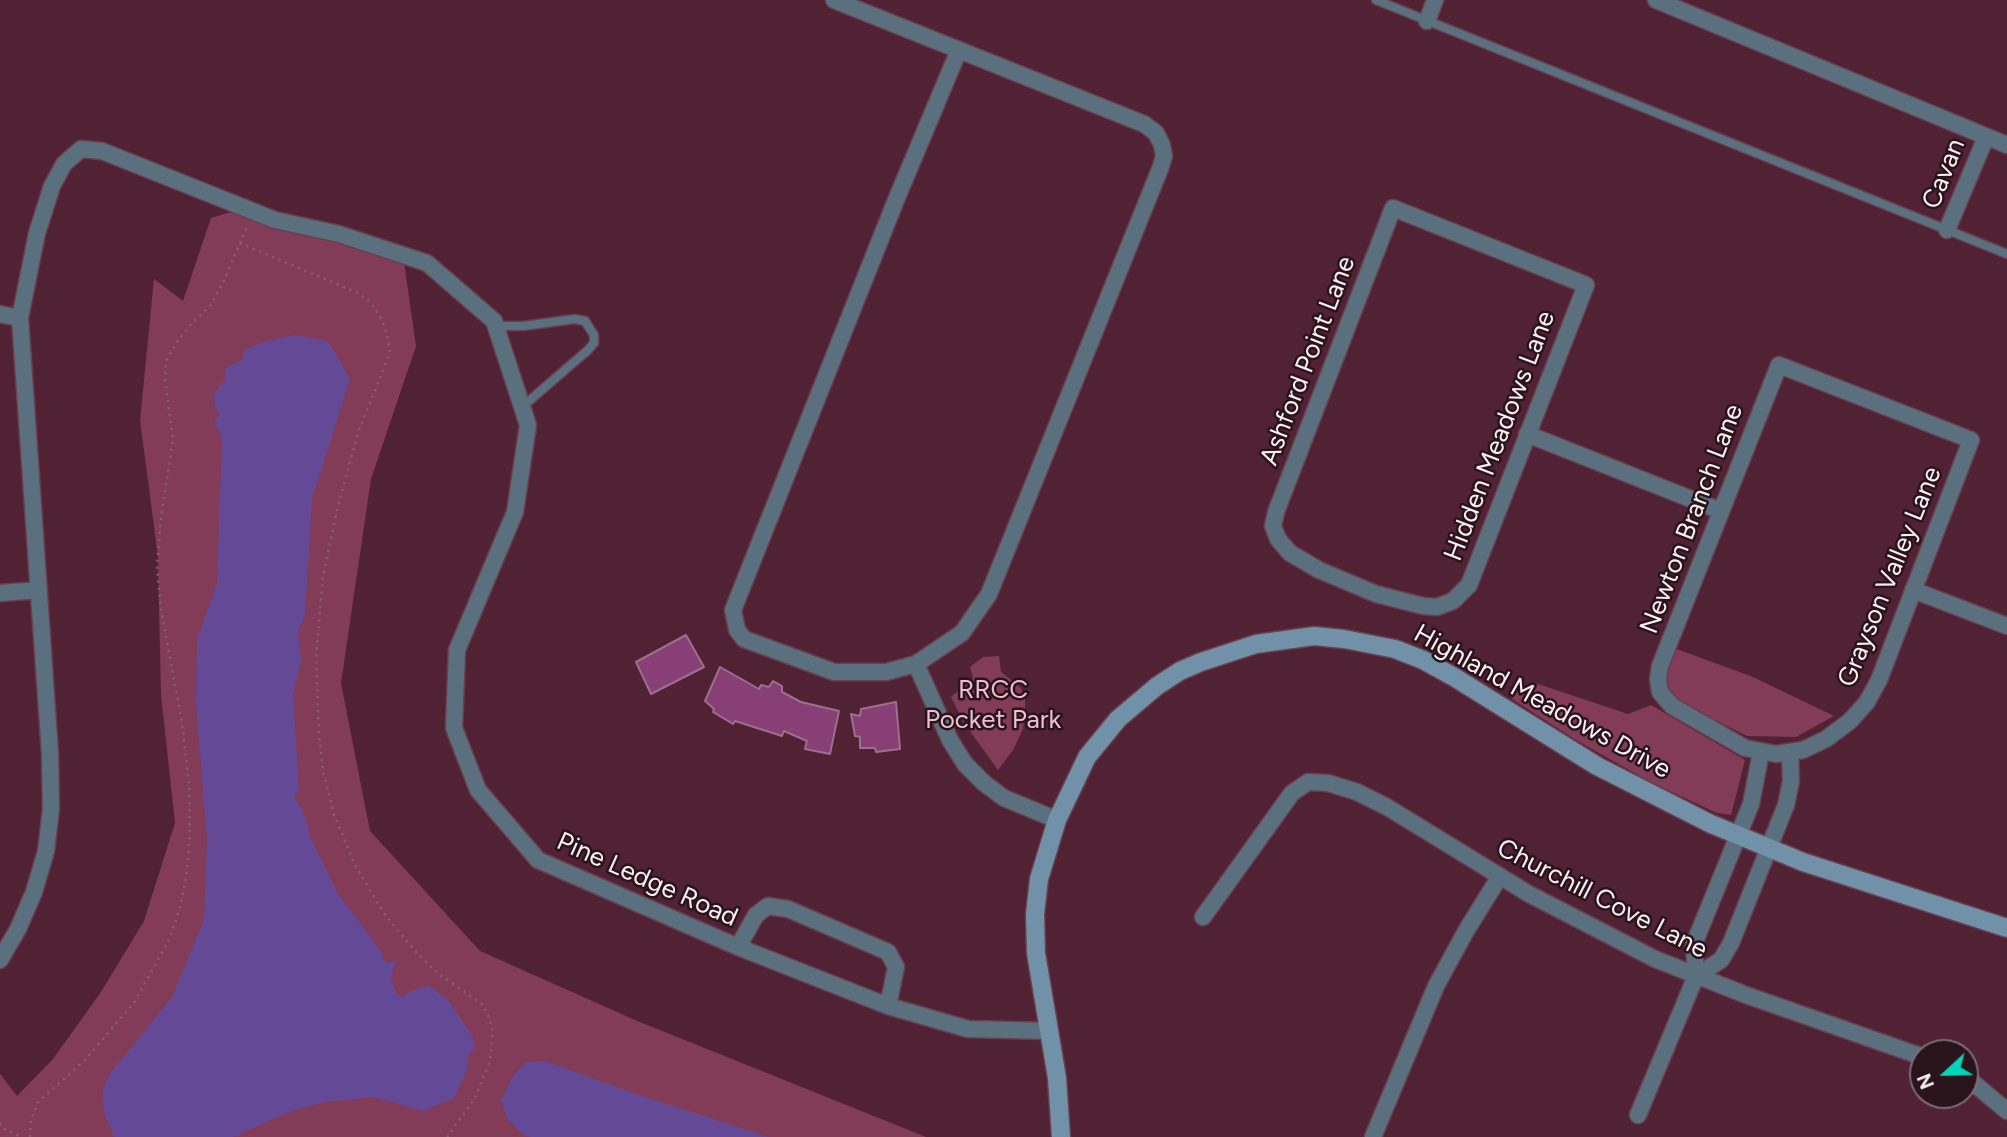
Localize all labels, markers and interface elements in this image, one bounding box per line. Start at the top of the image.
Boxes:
street label: Cavan [1916,134,1972,214]
street label: Ashford Point Lane [1254,252,1362,470]
street label: Hidden Meadows Lane [1438,307,1562,565]
street label: Newton Branch Lane [1634,400,1750,638]
street label: Grayson Valley Lane [1832,462,1948,692]
street label: Highland Meadows Drive [1408,618,1676,786]
park label: RRCC Pocket Park [925,674,1061,736]
street label: Pine Ledge Road [552,826,742,934]
street label: Churchill Cove Lane [1492,832,1712,966]
north arrow [1909,1039,1979,1109]
text: N [1913,1070,1939,1092]

